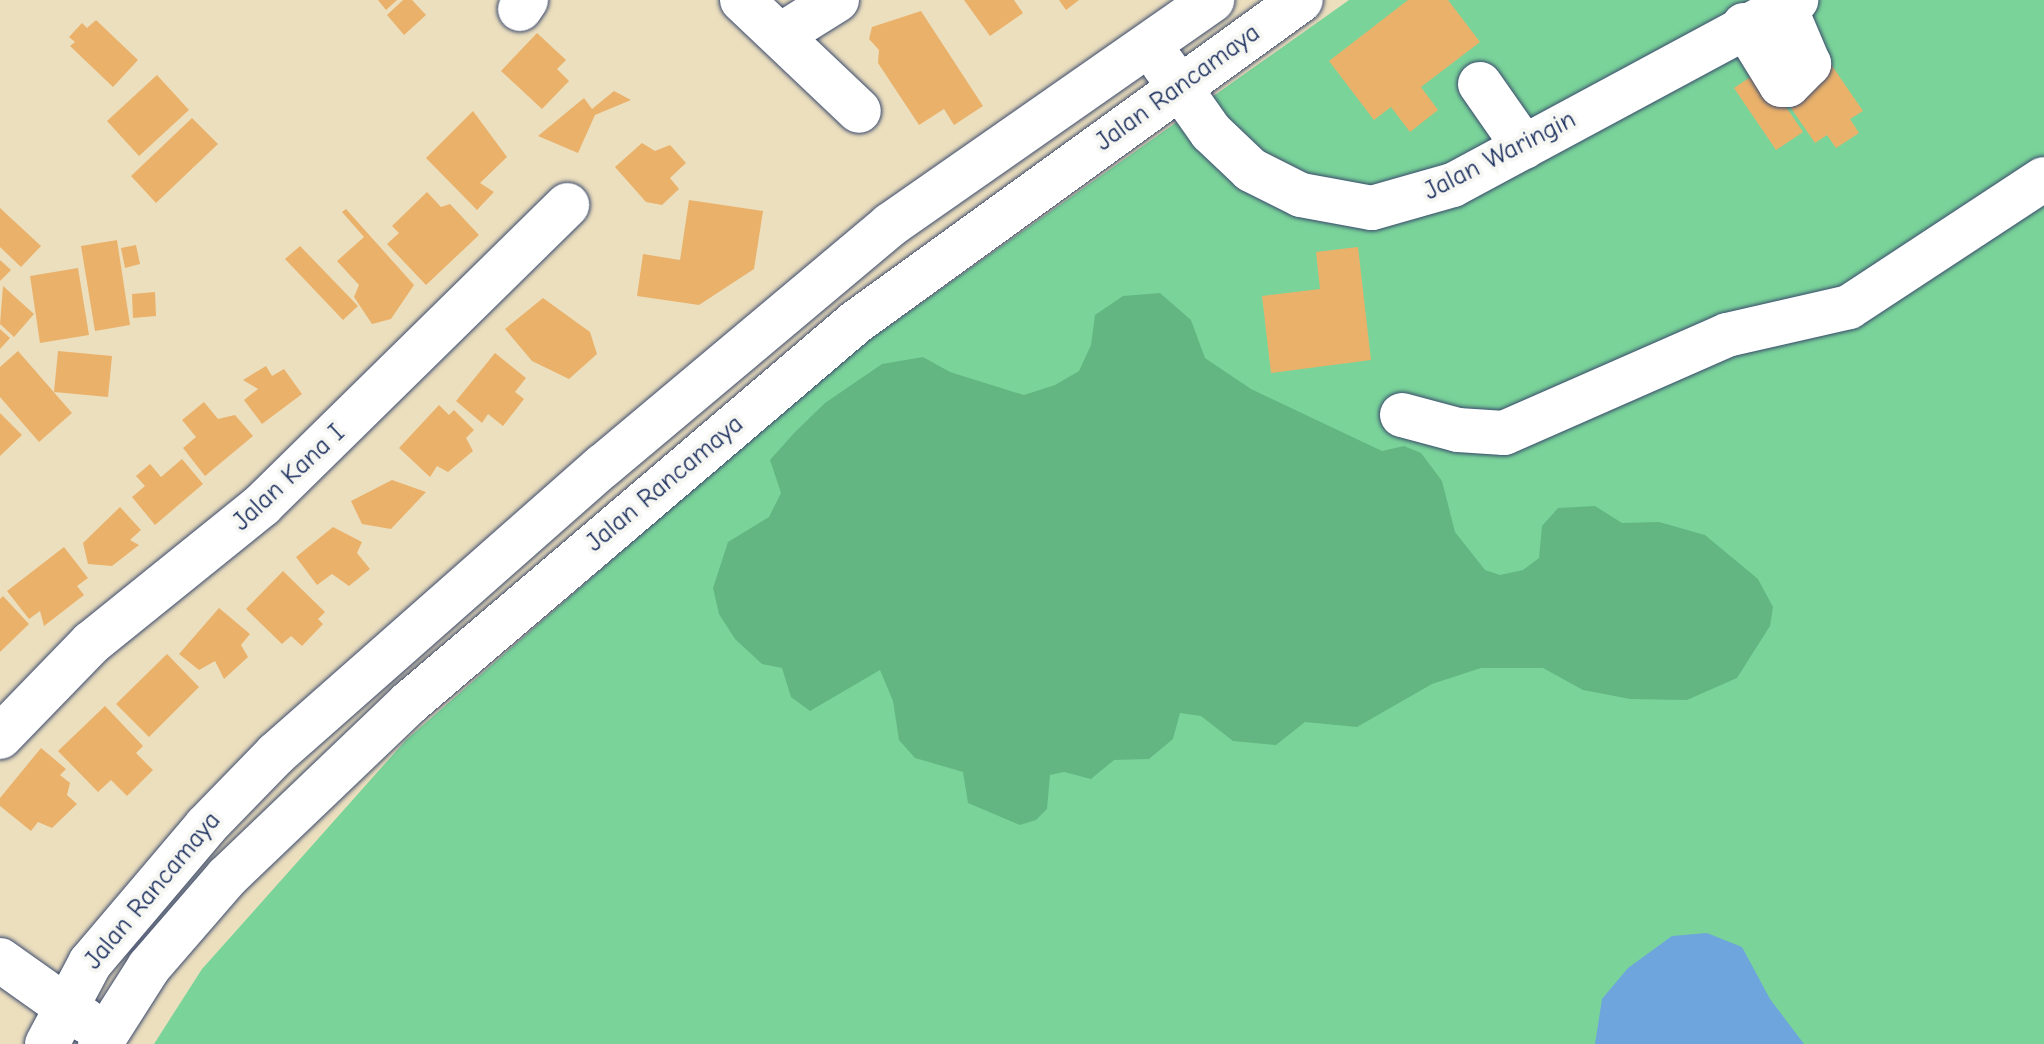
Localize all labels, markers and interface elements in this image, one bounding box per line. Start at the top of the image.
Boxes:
street label: Jalan Rancamaya [1090,18,1266,158]
street label: Jalan Waringin [1419,104,1581,208]
street label: Jalan Rancamaya [580,409,750,559]
street label: Jalan Kana I [226,418,352,538]
street label: Jalan Rancamaya [78,806,228,976]

